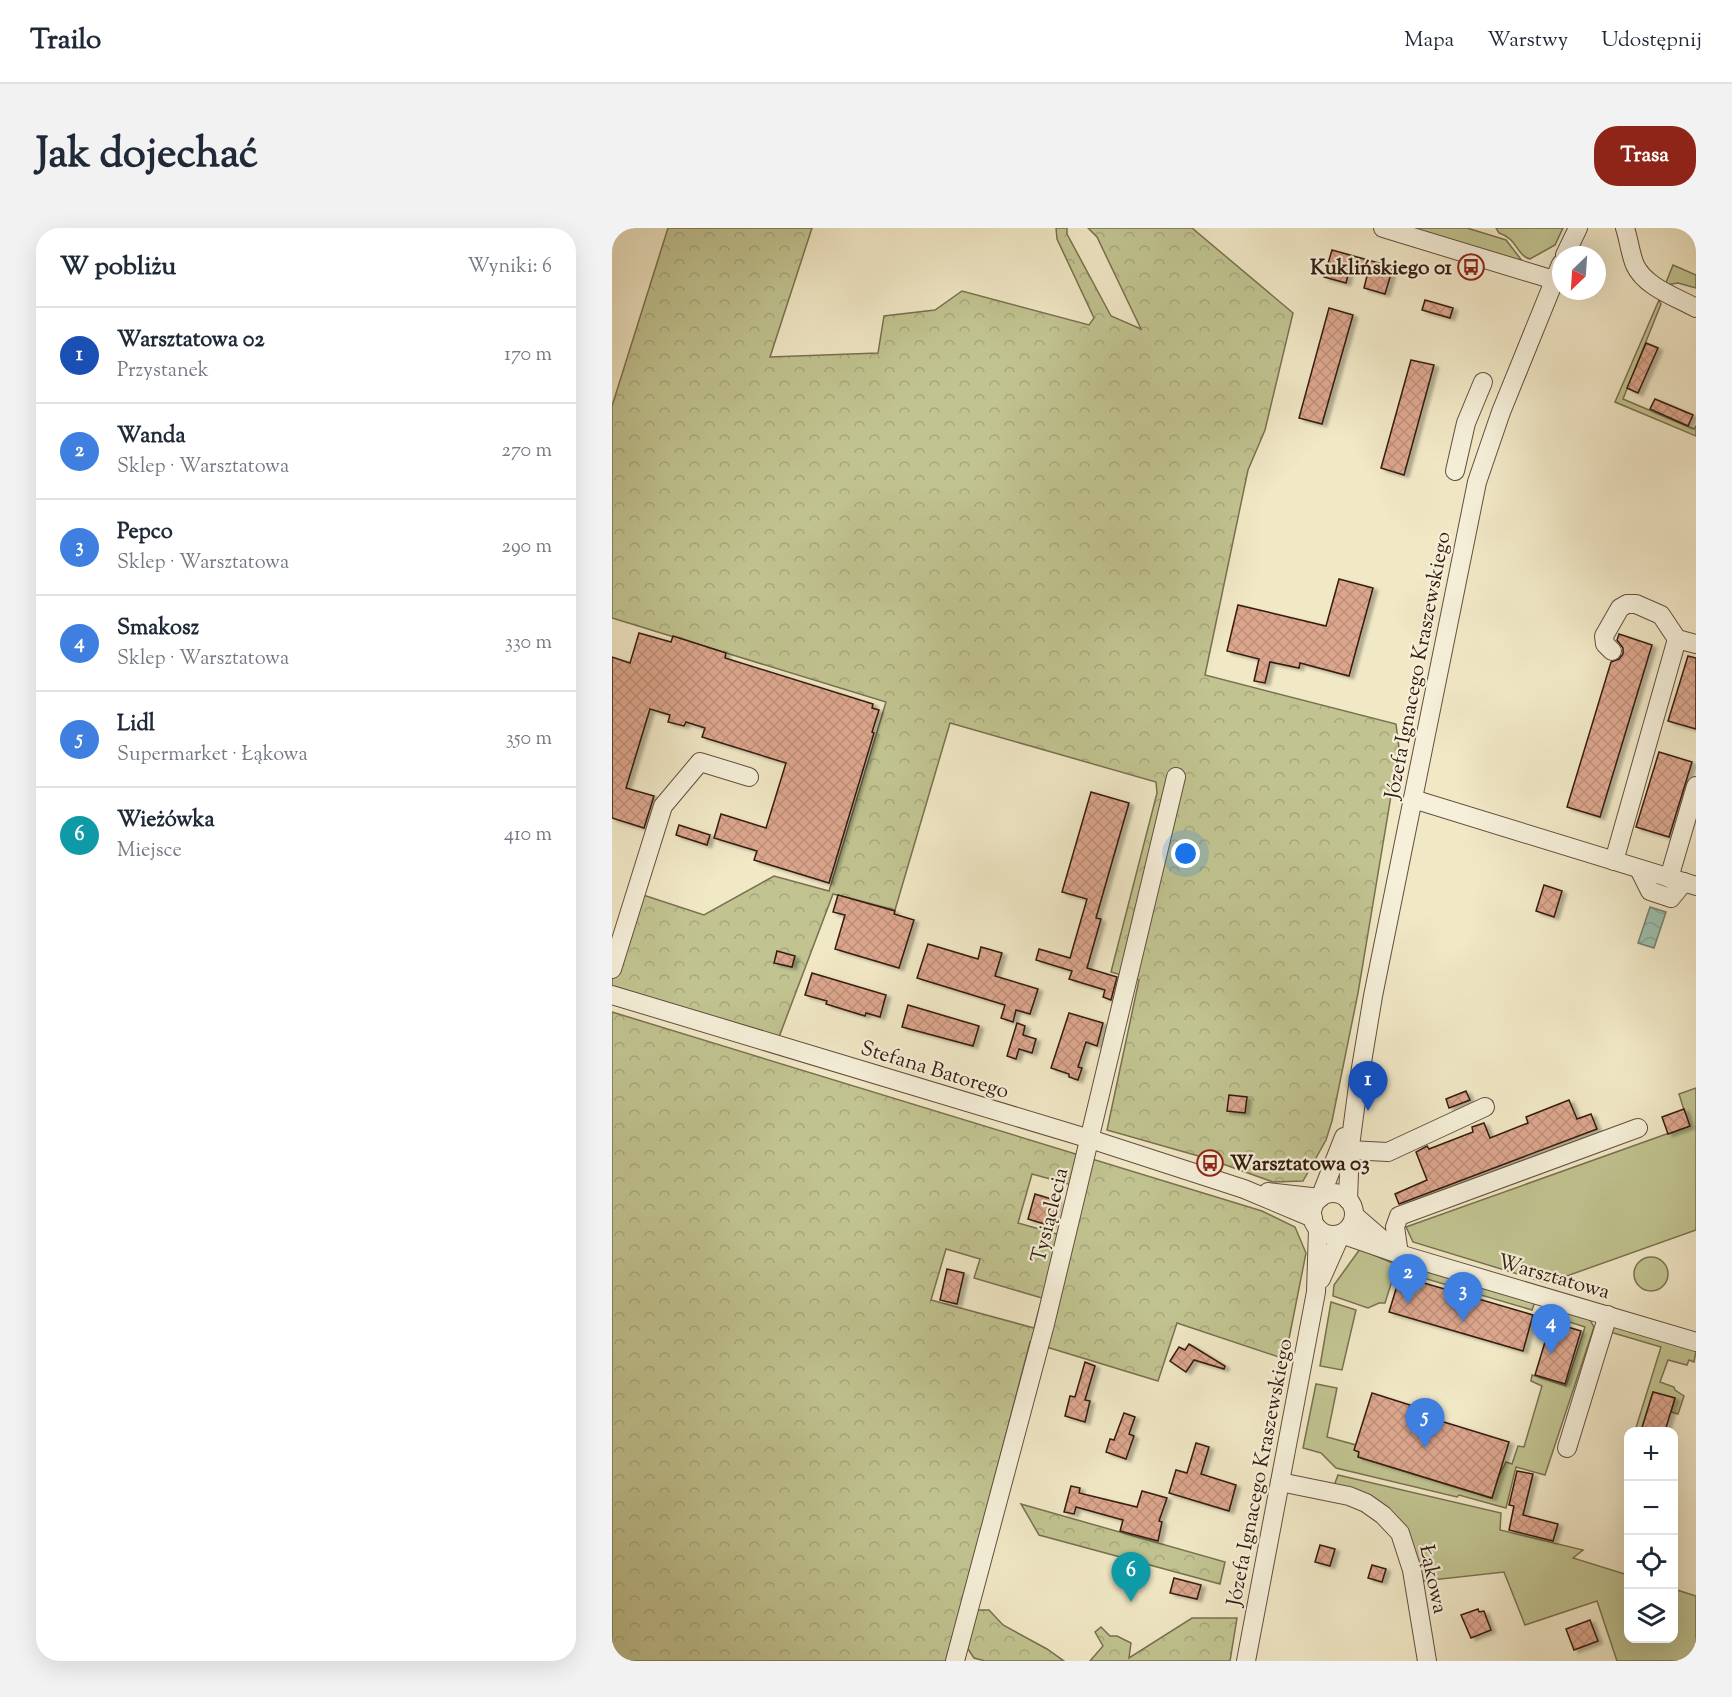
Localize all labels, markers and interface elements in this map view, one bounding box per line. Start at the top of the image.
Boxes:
text: Trailo [30,21,101,61]
text: Mapa [1404,26,1454,56]
text: Warstwy [1487,26,1568,56]
text: Udostępnij [1601,26,1702,56]
text: Jak dojechać [36,126,258,186]
button: Trasa [1594,126,1696,186]
north arrow [1552,246,1606,300]
text: W pobliżu [60,249,176,286]
bus stop icon: Kuklińskiego 01 [1456,252,1486,282]
text: Wyniki: 6 [468,253,552,282]
place label: Kuklińskiego 01 [1310,254,1453,284]
text: Warsztatowa 02 [117,325,265,357]
text: 1 [76,341,83,370]
text: 170 m [504,341,552,370]
text: Przystanek [117,357,209,386]
text: Wanda [117,421,186,453]
text: 2 [75,437,84,466]
text: 270 m [502,437,552,466]
text: Sklep · Warsztatowa [117,453,289,482]
text: Pepco [117,517,173,549]
street label: Józefa Ignacego Kraszewskiego [1378,529,1460,803]
text: 3 [75,533,84,562]
text: 290 m [502,533,552,562]
text: Sklep · Warsztatowa [117,549,289,578]
text: Smakosz [117,613,199,645]
text: 4 [74,629,85,658]
text: 330 m [505,629,552,658]
text: Sklep · Warsztatowa [117,645,289,674]
text: Lidl [117,709,155,741]
text: 5 [76,725,83,754]
text: 350 m [506,725,552,754]
text: Supermarket · Łąkowa [117,741,308,770]
text: Wieżówka [117,805,215,837]
text: 6 [75,821,84,850]
text: 410 m [504,821,552,850]
text: Miejsce [117,837,182,866]
your location [1171,839,1200,868]
street label: Stefana Batorego [857,1034,1012,1108]
pin: 1 [1348,1062,1388,1111]
bus stop icon: Warsztatowa 03 [1195,1148,1225,1178]
place label: Warsztatowa 03 [1230,1150,1370,1180]
street label: Tysiąclecia [1025,1165,1077,1266]
street label: Warsztatowa [1494,1248,1613,1308]
pin: 2 [1388,1254,1428,1304]
pin: 3 [1444,1272,1482,1322]
pin: 4 [1532,1304,1570,1354]
street label: Józefa Ignacego Kraszewskiego [1220,1336,1302,1610]
pin: 5 [1406,1398,1444,1448]
map controls [1624,1427,1678,1643]
button: + [1624,1427,1678,1481]
button: − [1624,1481,1678,1535]
button: locate [1624,1535,1678,1589]
street label: Łąkowa [1410,1542,1454,1617]
pin: 6 [1112,1552,1150,1602]
button: layers [1624,1589,1678,1643]

